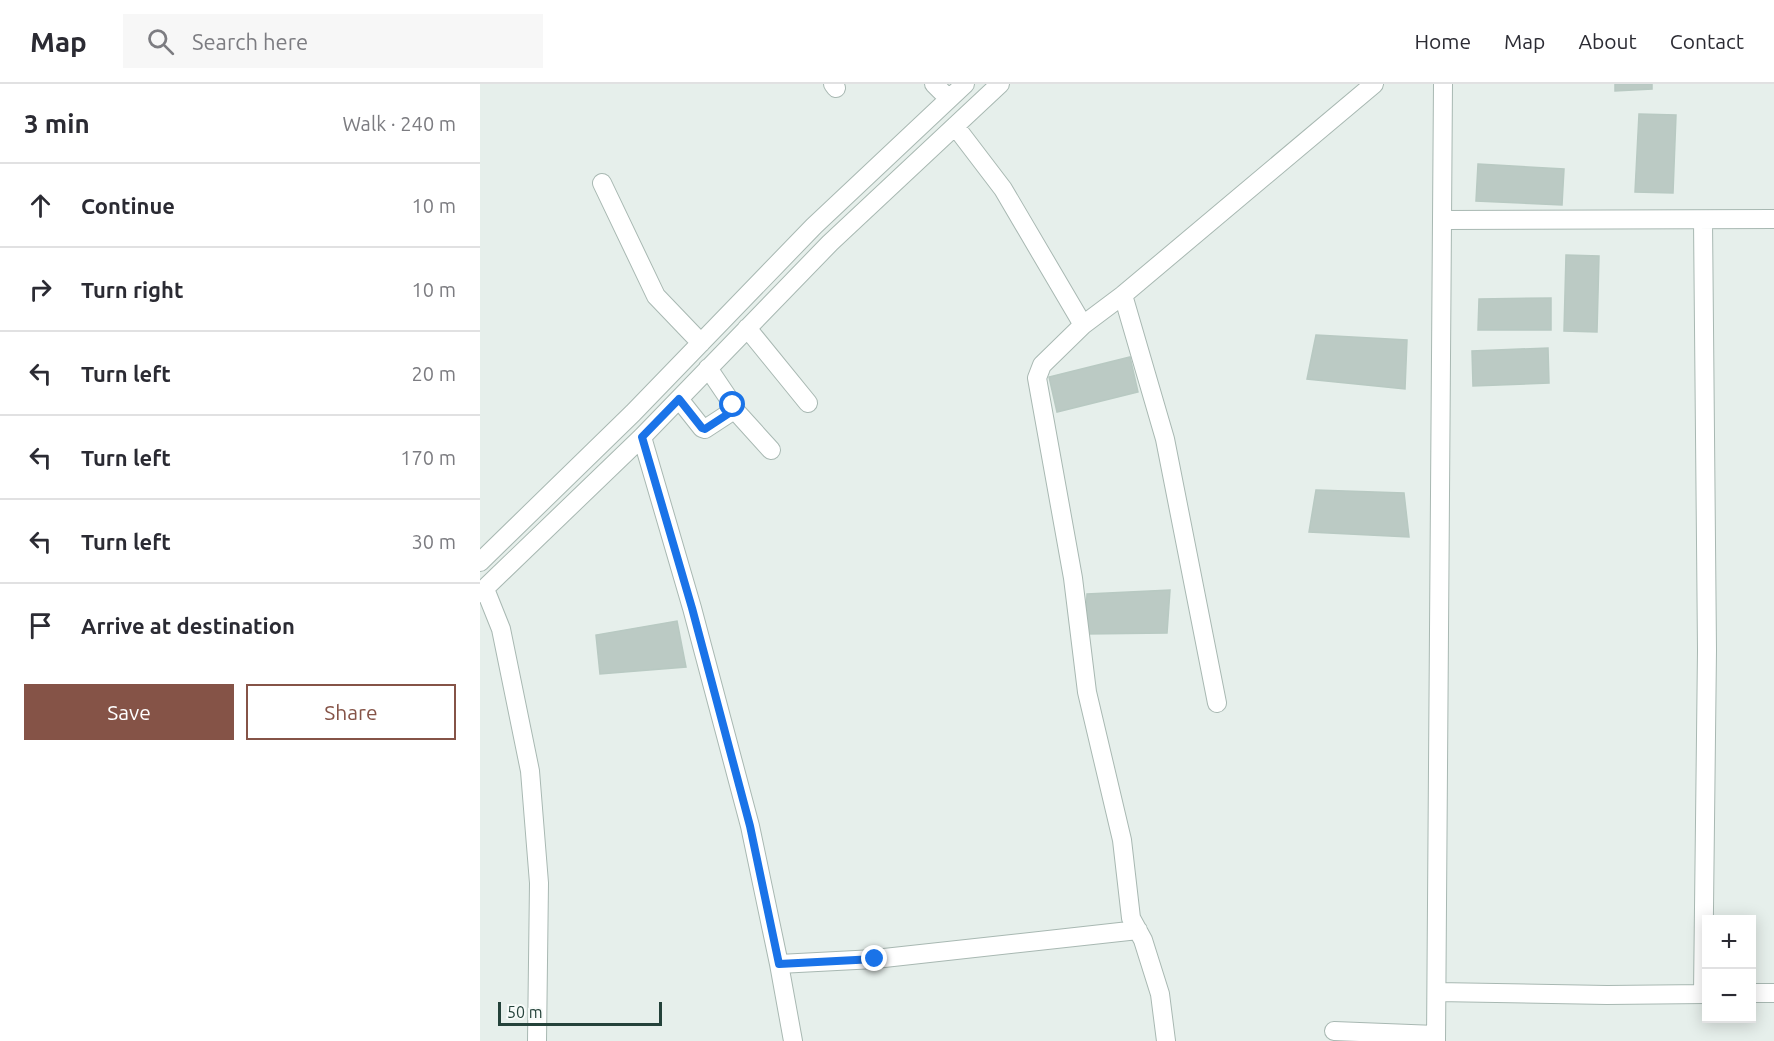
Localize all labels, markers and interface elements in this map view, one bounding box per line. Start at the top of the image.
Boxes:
search box [123,14,543,68]
icon: search [144,25,177,58]
text: Map [30,26,87,57]
text: Search here [192,29,308,54]
text: Home [1414,29,1471,53]
text: Map [1504,29,1545,53]
text: About [1578,29,1637,53]
text: Contact [1670,29,1744,53]
text: 3 min [24,109,90,138]
text: Walk · 240 m [343,112,456,135]
icon: ahead [24,189,57,222]
text: Continue [81,193,175,218]
text: 10 m [412,194,456,217]
icon: right [24,273,57,306]
text: Turn right [81,277,183,302]
text: 10 m [412,278,456,301]
icon: left [24,357,57,390]
text: Turn left [81,361,171,386]
text: 20 m [412,362,456,385]
route start [719,391,745,417]
icon: left [24,441,57,474]
text: Turn left [81,445,171,470]
text: 170 m [400,446,456,469]
icon: left [24,525,57,558]
text: Turn left [81,529,171,554]
text: 30 m [412,530,456,553]
icon: arrive [24,609,57,642]
text: Arrive at destination [81,613,295,638]
button: Save [24,684,234,740]
button: Share [246,684,456,740]
map controls [1702,915,1756,1023]
button: + [1702,915,1756,969]
route end [861,945,887,971]
button: − [1702,969,1756,1023]
scale bar [498,999,662,1026]
text: 50 m [507,1003,543,1021]

